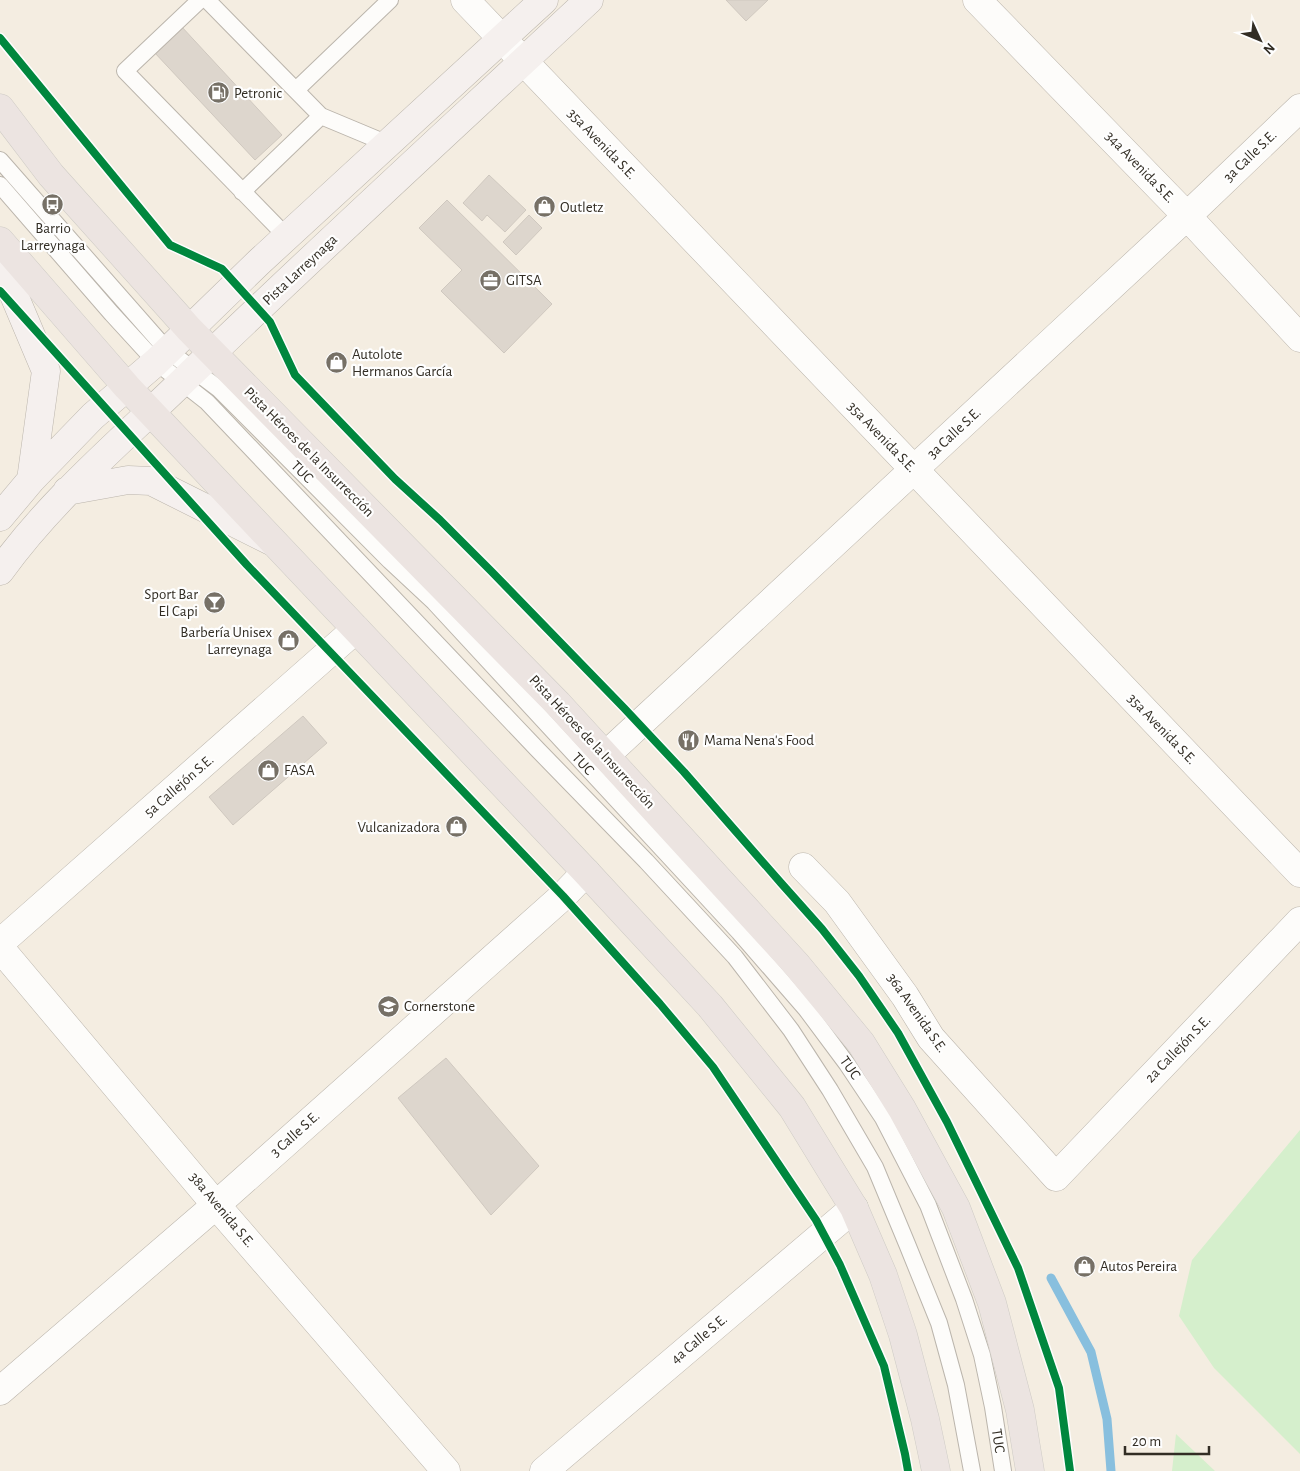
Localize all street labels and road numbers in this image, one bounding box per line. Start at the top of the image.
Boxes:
street label: 35a Avenida S.E. [565,106,639,182]
street label: 3a Calle S.E. [1221,127,1279,185]
street label: 34a Avenida S.E. [1102,128,1178,206]
street label: Pista Larreynaga [260,232,340,308]
street label: Pista Héroes de la Insurrección [241,384,377,520]
street label: 35a Avenida S.E. [845,399,919,475]
street label: 3a Calle S.E. [924,405,984,461]
street label: TUC [288,458,316,486]
street label: Pista Héroes de la Insurrección [526,672,658,812]
street label: 35a Avenida S.E. [1125,691,1199,767]
street label: TUC [569,750,597,778]
street label: 5a Callejón S.E. [141,752,217,820]
street label: 36a Avenida S.E. [884,971,950,1055]
street label: 2a Callejón S.E. [1142,1013,1214,1085]
street label: TUC [837,1054,863,1083]
street label: 3 Calle S.E. [268,1108,322,1160]
street label: 38a Avenida S.E. [186,1170,258,1250]
street label: 4a Calle S.E. [668,1311,730,1367]
street label: TUC [989,1428,1007,1454]

